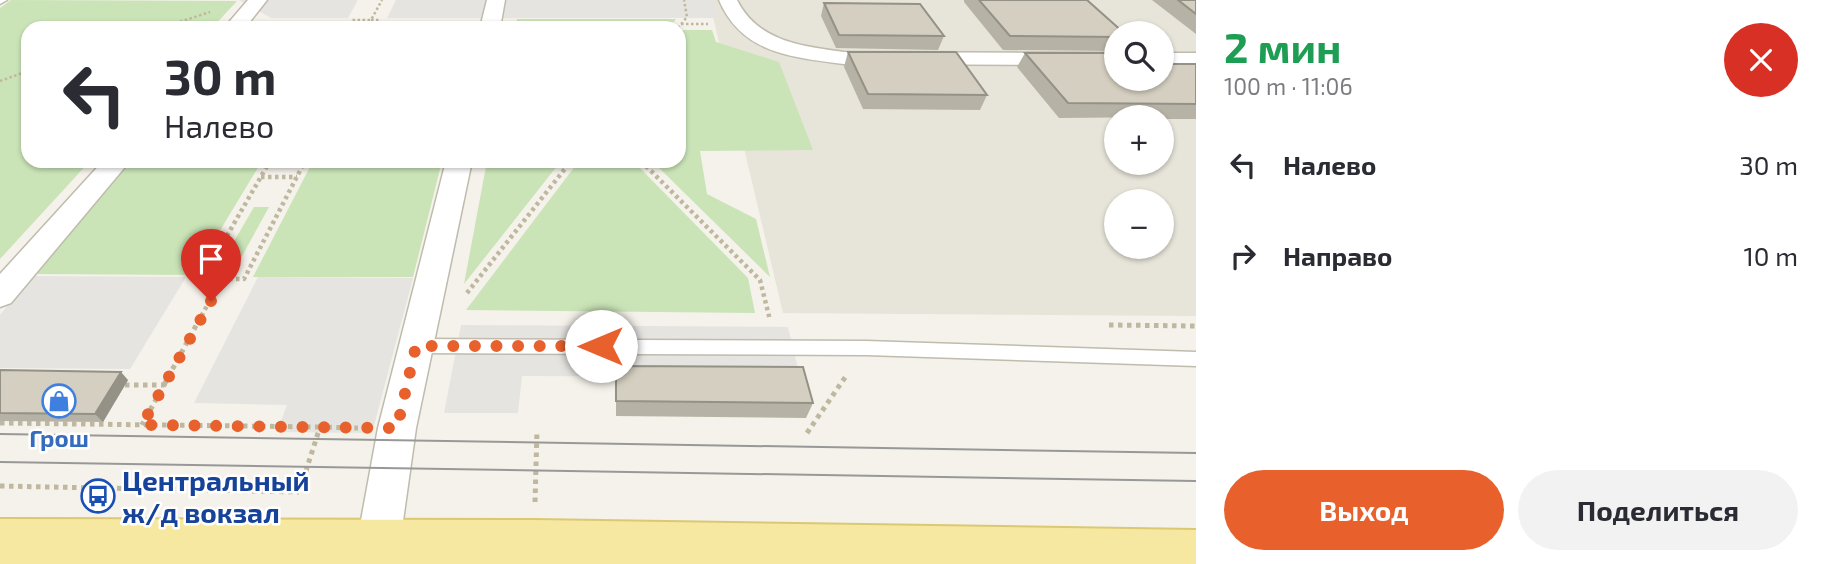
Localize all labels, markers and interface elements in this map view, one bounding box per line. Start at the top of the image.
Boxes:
map controls [1104,21,1174,259]
button: search [1104,21,1174,91]
text: 2 мин [1224,21,1341,71]
button: close [1724,23,1798,97]
text: 30 m [164,46,276,105]
icon: left [49,49,140,140]
text: 100 m · 11:06 [1224,72,1353,100]
button: + [1104,105,1174,175]
text: Налево [164,106,274,144]
icon: left [1224,146,1262,184]
text: Налево [1283,149,1376,180]
text: 30 m [1739,149,1798,180]
button: − [1104,189,1174,259]
pin [181,229,241,301]
icon: right [1224,237,1262,275]
icon: arrive [192,240,230,278]
text: Направо [1283,240,1392,271]
text: 10 m [1743,240,1798,271]
position arrow [564,309,638,383]
shop icon: Грош [40,382,78,420]
place label: Грош [29,423,89,452]
place label: Центральный ж/д вокзал [122,463,310,529]
button: Выход [1224,470,1504,550]
button: Поделиться [1518,470,1798,550]
bus stop icon: Центральный ж/д вокзал [79,477,117,515]

